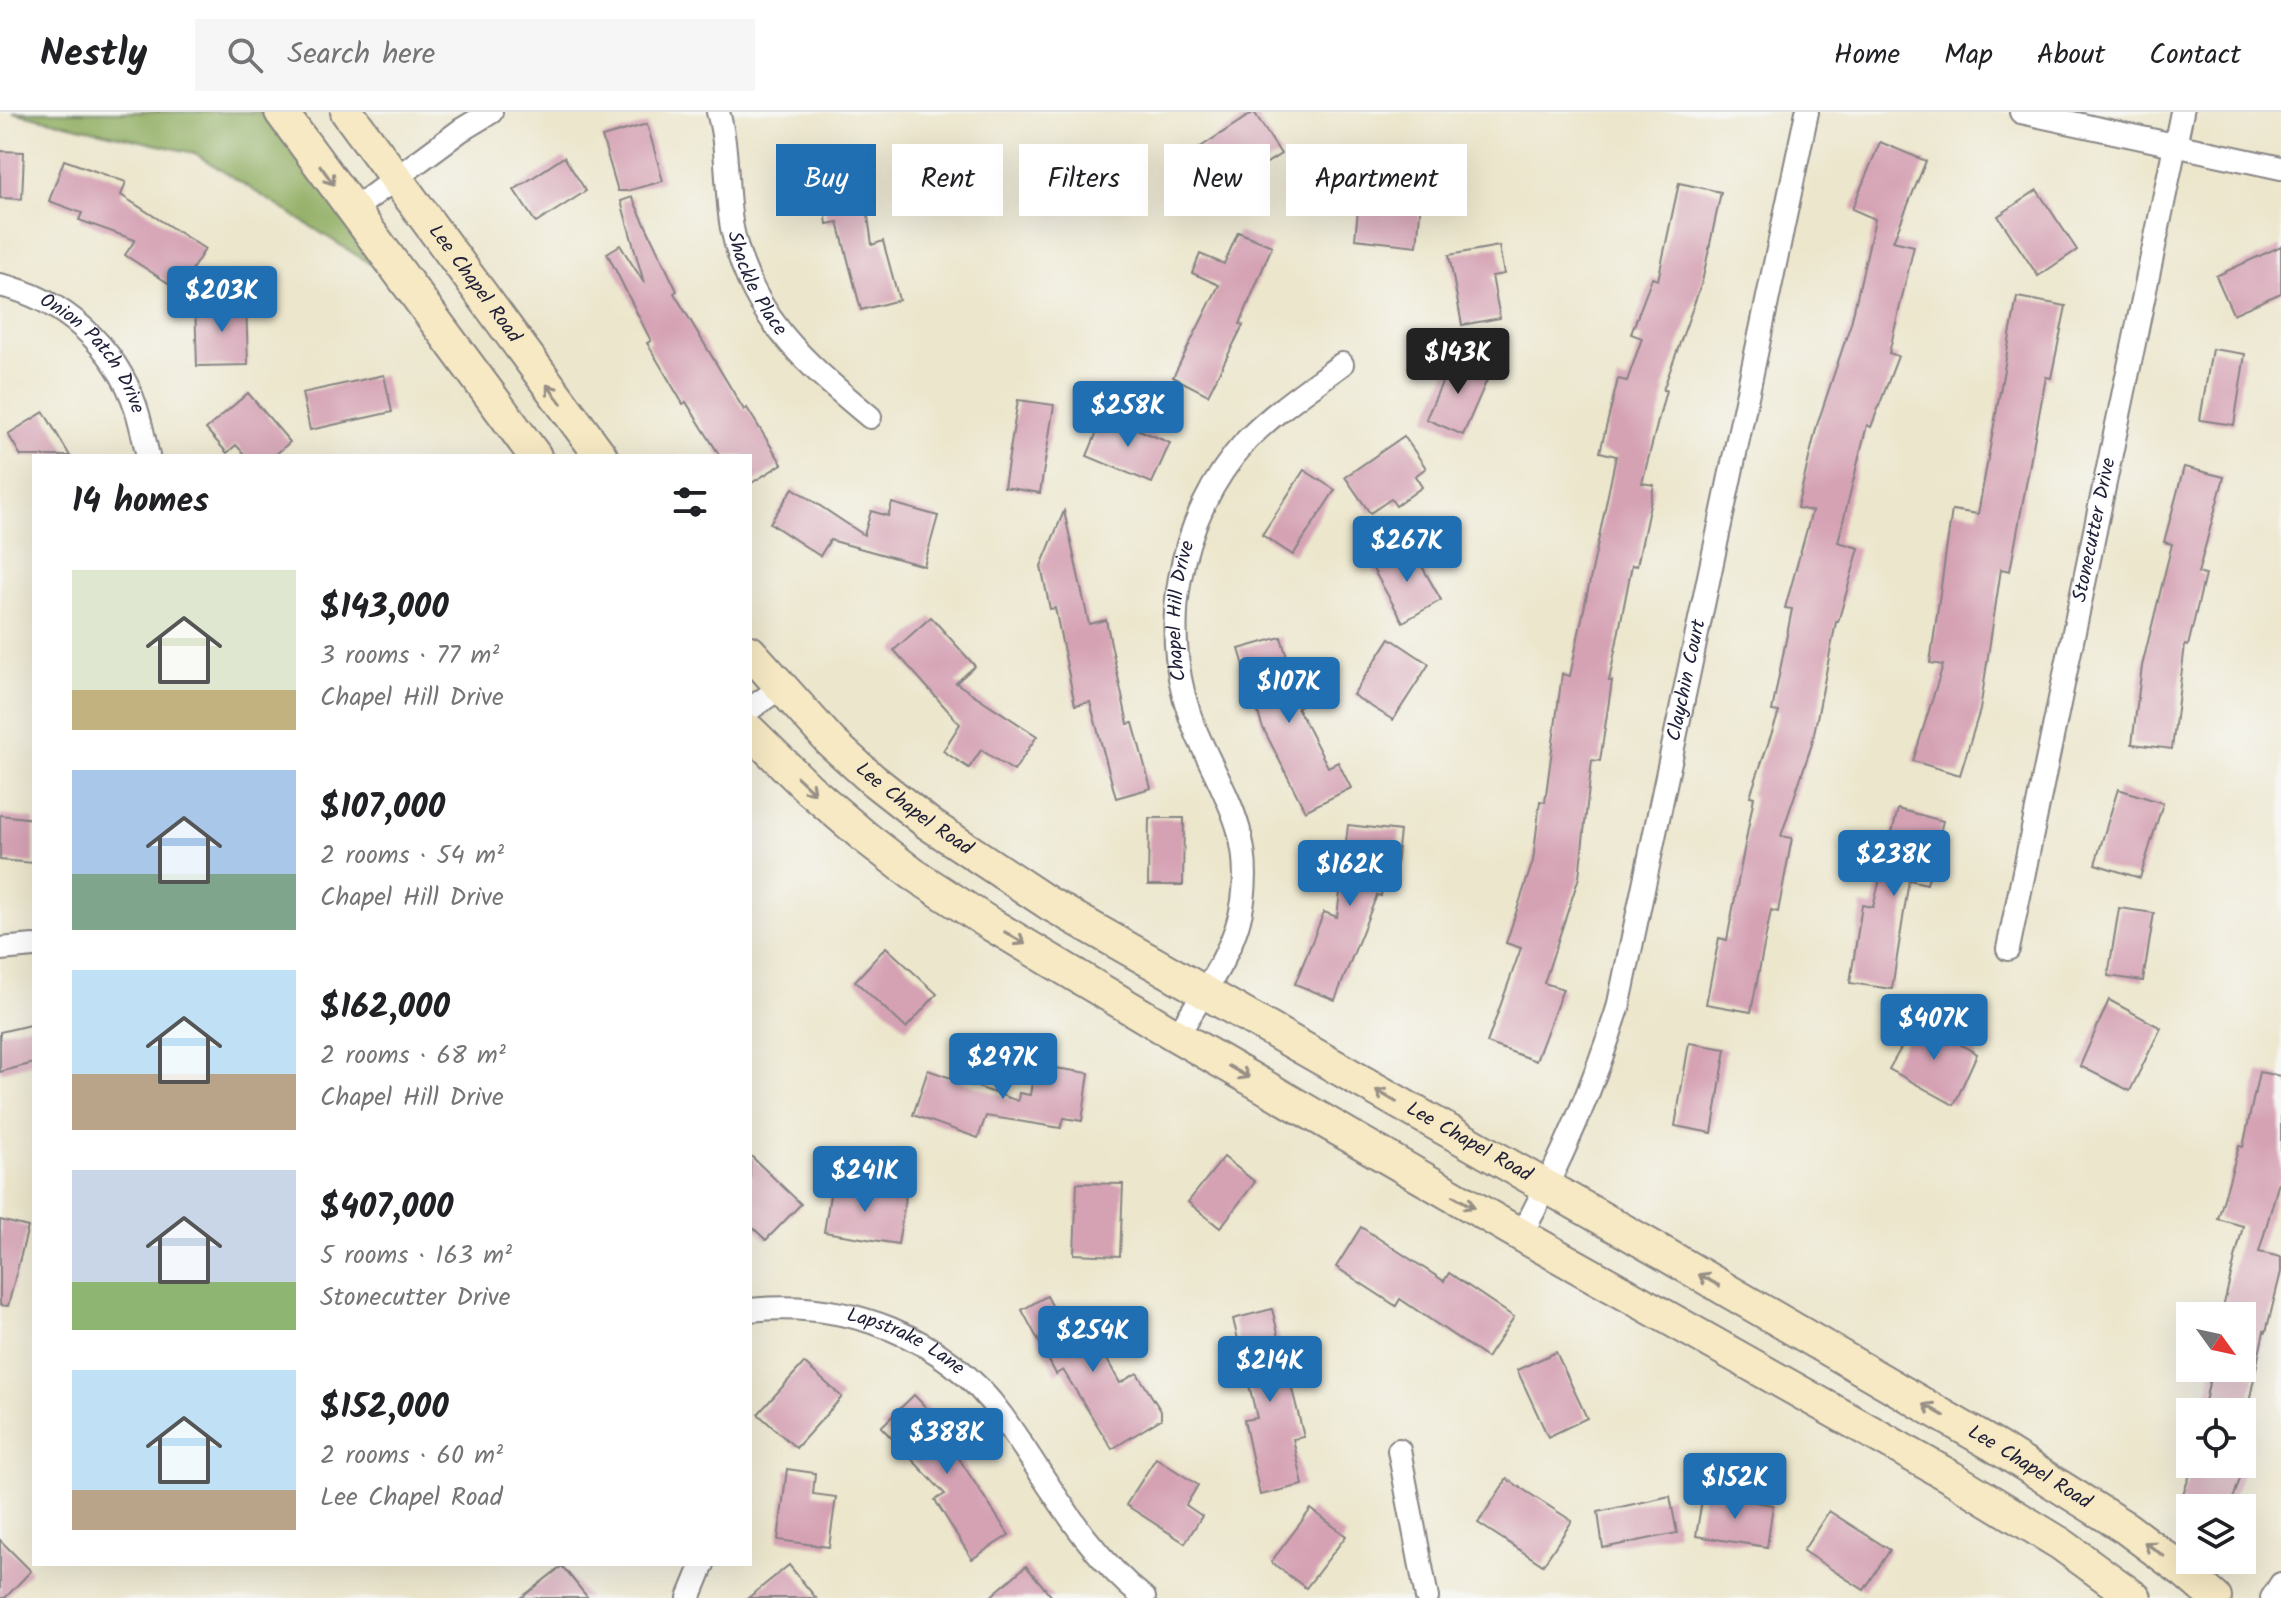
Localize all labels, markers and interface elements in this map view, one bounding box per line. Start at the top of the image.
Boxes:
search box [195,19,755,91]
text: Nestly [40,25,147,85]
text: Search here [287,31,435,79]
icon: search [223,33,267,77]
text: Home [1834,33,1900,78]
text: Map [1944,33,1993,78]
text: About [2037,33,2105,78]
text: Contact [2149,33,2241,78]
chip: Buy [776,144,876,216]
chip: Rent [892,144,1003,216]
chip: Filters [1019,144,1148,216]
chip: New [1164,144,1270,216]
chip: Apartment [1286,144,1467,216]
one-way arrow [318,164,335,185]
street label: Lee Chapel Road [419,218,529,351]
street label: Shackle Place [717,228,795,344]
pin: $203K [166,266,278,334]
text: $203K [185,271,259,313]
street label: Onion Patch Drive [33,285,153,418]
pin: $143K [1402,328,1514,396]
text: $143K [1424,333,1492,375]
pin: $258K [1072,381,1184,449]
one-way arrow [546,383,563,405]
text: $258K [1091,386,1165,428]
street label: Stonecutter Drive [2065,455,2126,605]
text: 14 homes [72,475,209,529]
icon: filters [668,480,712,524]
pin: $267K [1351,516,1463,584]
text: $267K [1371,521,1443,563]
street label: Chapel Hill Drive [1159,537,1204,684]
text: $143,000 [320,581,449,635]
icon: home [136,602,232,698]
street label: Claychin Court [1659,616,1716,744]
text: 3 rooms · 77 m² [320,635,499,677]
pin: $107K [1233,657,1345,725]
text: $107K [1257,662,1321,704]
text: Chapel Hill Drive [320,677,504,719]
street label: Lee Chapel Road [847,755,980,865]
one-way arrow [796,776,816,795]
text: $107,000 [320,781,445,835]
icon: home [136,802,232,898]
pin: $238K [1838,830,1950,898]
text: 2 rooms · 54 m² [320,835,504,877]
text: $238K [1856,835,1932,877]
pin: $162K [1294,840,1406,908]
text: $162K [1316,845,1384,887]
text: Chapel Hill Drive [320,877,504,919]
one-way arrow [1003,931,1026,947]
text: $162,000 [320,981,450,1035]
pin: $407K [1878,994,1990,1062]
text: $407K [1899,999,1969,1041]
icon: home [136,1002,232,1098]
pin: $297K [947,1033,1059,1101]
text: 2 rooms · 68 m² [320,1035,506,1077]
text: $297K [967,1038,1039,1080]
one-way arrow [1226,1065,1250,1080]
text: Chapel Hill Drive [320,1077,504,1119]
one-way arrow [1375,1088,1398,1104]
street label: Lee Chapel Road [1400,1094,1539,1192]
pin: $241K [809,1146,921,1214]
text: $241K [831,1151,899,1193]
text: $407,000 [320,1181,453,1235]
one-way arrow [1451,1195,1475,1210]
icon: home [136,1202,232,1298]
text: 5 rooms · 163 m² [320,1235,512,1277]
one-way arrow [1698,1272,1721,1288]
text: Stonecutter Drive [320,1277,510,1319]
street label: Lapstrake Lane [843,1300,972,1384]
north arrow [2176,1302,2256,1382]
map controls [2176,1302,2256,1574]
pin: $254K [1037,1306,1149,1374]
text: $254K [1056,1311,1130,1353]
pin: $214K [1214,1336,1326,1404]
text: $214K [1236,1341,1304,1383]
text: $152,000 [320,1381,449,1435]
button: locate [2176,1398,2256,1478]
icon: home [136,1402,232,1498]
one-way arrow [1923,1402,1946,1418]
pin: $388K [891,1408,1003,1476]
text: $388K [909,1413,985,1455]
street label: Lee Chapel Road [1961,1417,2098,1519]
text: 2 rooms · 60 m² [320,1435,503,1477]
pin: $152K [1679,1453,1791,1521]
text: $152K [1701,1458,1769,1500]
text: Lee Chapel Road [320,1477,503,1519]
button: layers [2176,1494,2256,1574]
one-way arrow [2144,1541,2165,1558]

